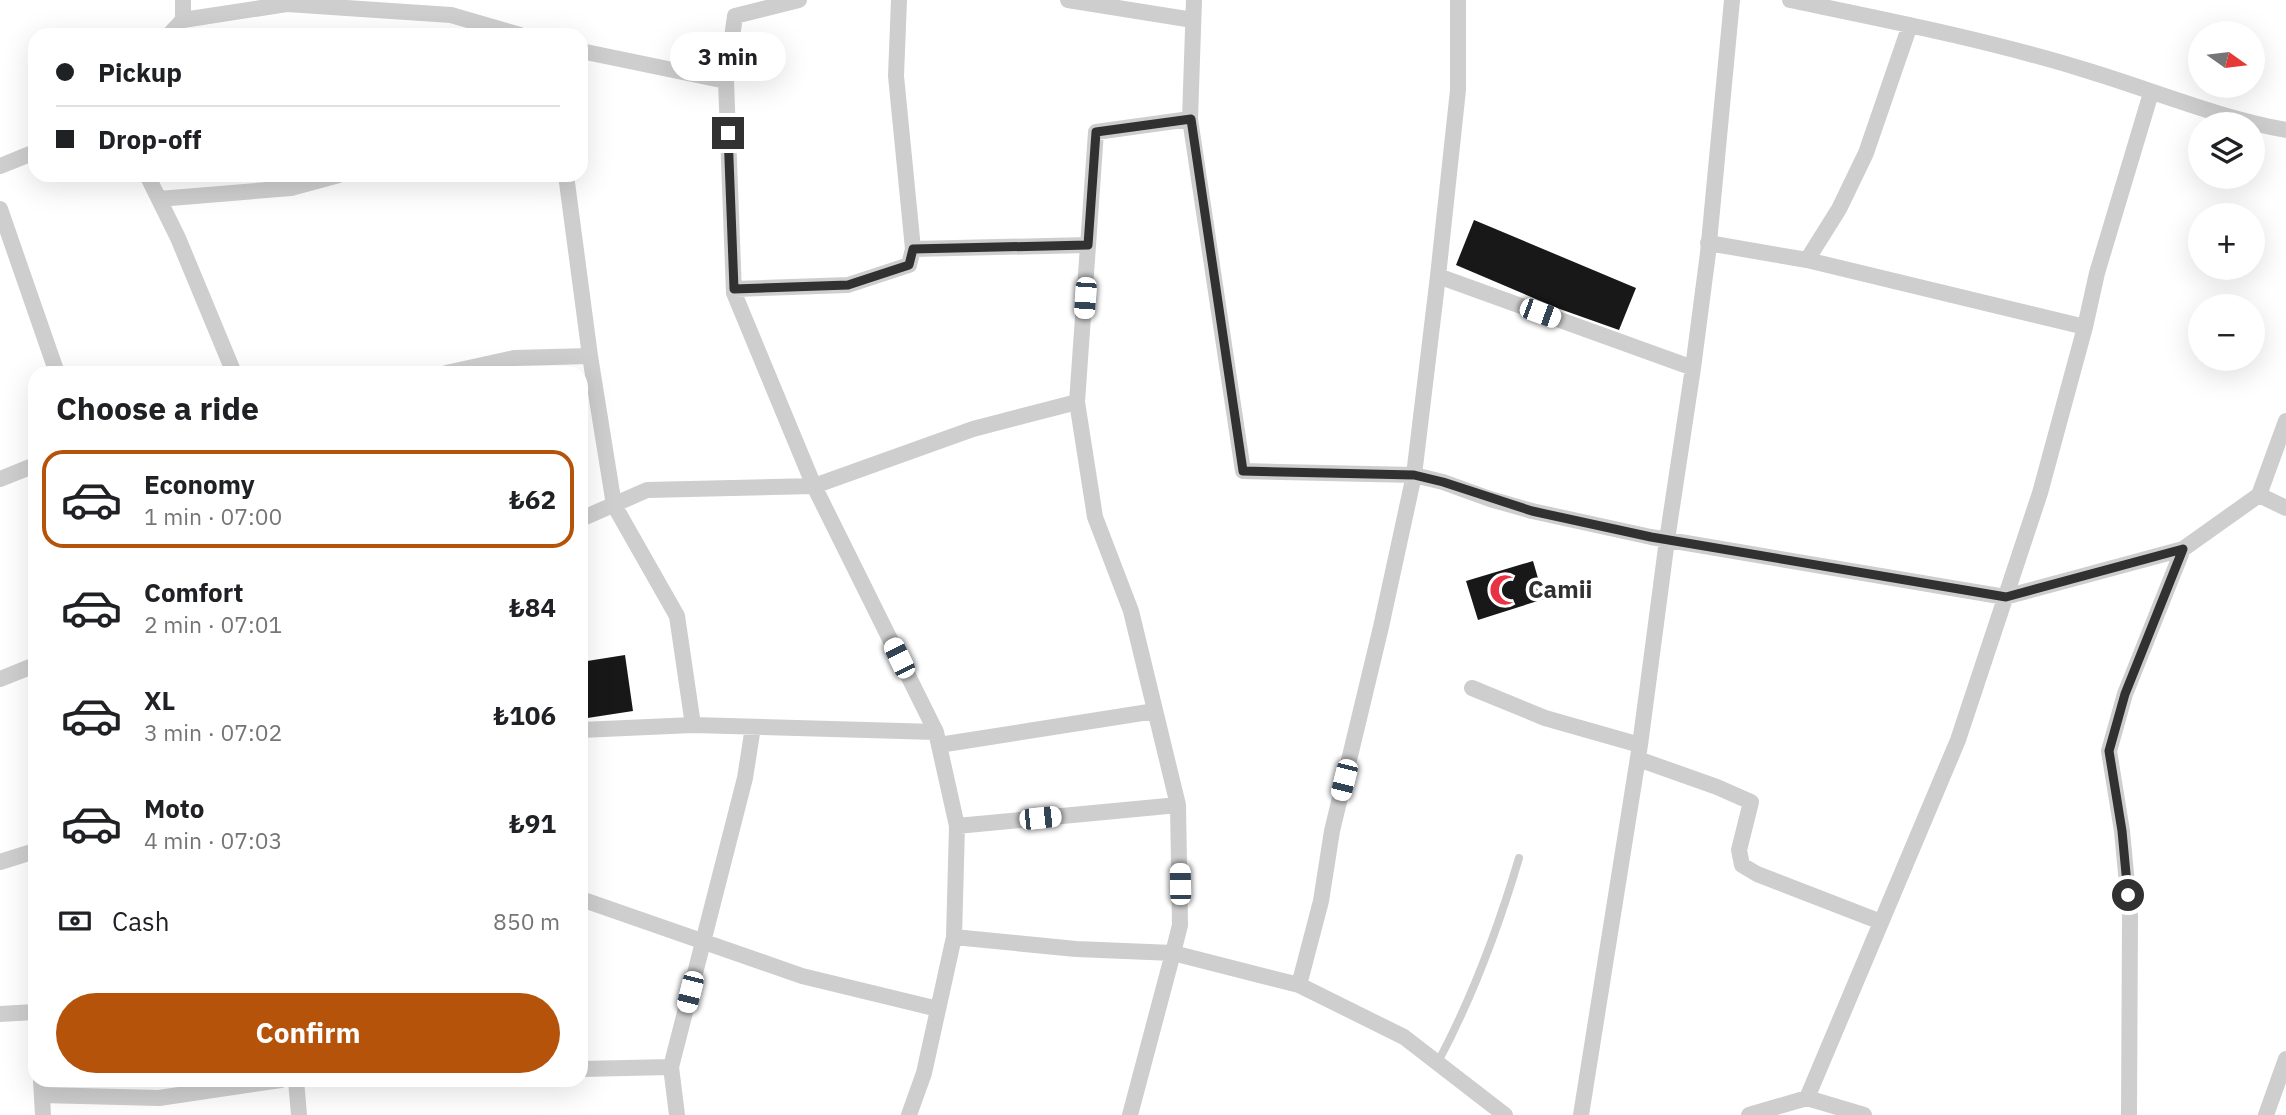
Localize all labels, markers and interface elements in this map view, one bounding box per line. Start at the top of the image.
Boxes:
north arrow [2188,21,2264,98]
map controls [2188,21,2265,371]
callout: 3 min [670,32,786,80]
text: 3 min [698,41,758,71]
text: Pickup [98,55,182,89]
button: layers [2188,112,2265,189]
route end [712,117,744,149]
text: Drop-off [98,122,201,156]
button: + [2188,203,2265,280]
car [1074,276,1097,320]
button: − [2188,294,2265,371]
car [1517,296,1564,330]
text: Choose a ride [56,387,259,429]
text: Economy [144,467,255,501]
icon: car [60,468,123,531]
text: ₺62 [509,482,556,516]
text: 1 min · 07:00 [144,501,282,531]
mosque icon: Camii [1488,573,1522,607]
place label: Camii [1528,573,1592,605]
text: Comfort [144,575,243,609]
icon: car [60,576,123,639]
text: ₺84 [509,590,556,624]
text: 2 min · 07:01 [144,609,282,639]
car [881,635,918,681]
text: XL [144,683,175,717]
icon: car [60,684,123,747]
text: ₺106 [493,698,556,732]
text: 3 min · 07:02 [144,717,282,747]
car [1329,757,1360,803]
text: Moto [144,791,204,825]
icon: car [60,792,123,855]
car [1019,805,1062,831]
text: ₺91 [509,806,556,840]
text: 4 min · 07:03 [144,825,282,855]
car [1170,863,1191,905]
route start [2112,879,2144,911]
icon: cash [56,902,94,940]
text: Cash [112,904,169,938]
text: 850 m [493,906,560,936]
car [675,969,706,1015]
button: Confirm [56,993,560,1073]

